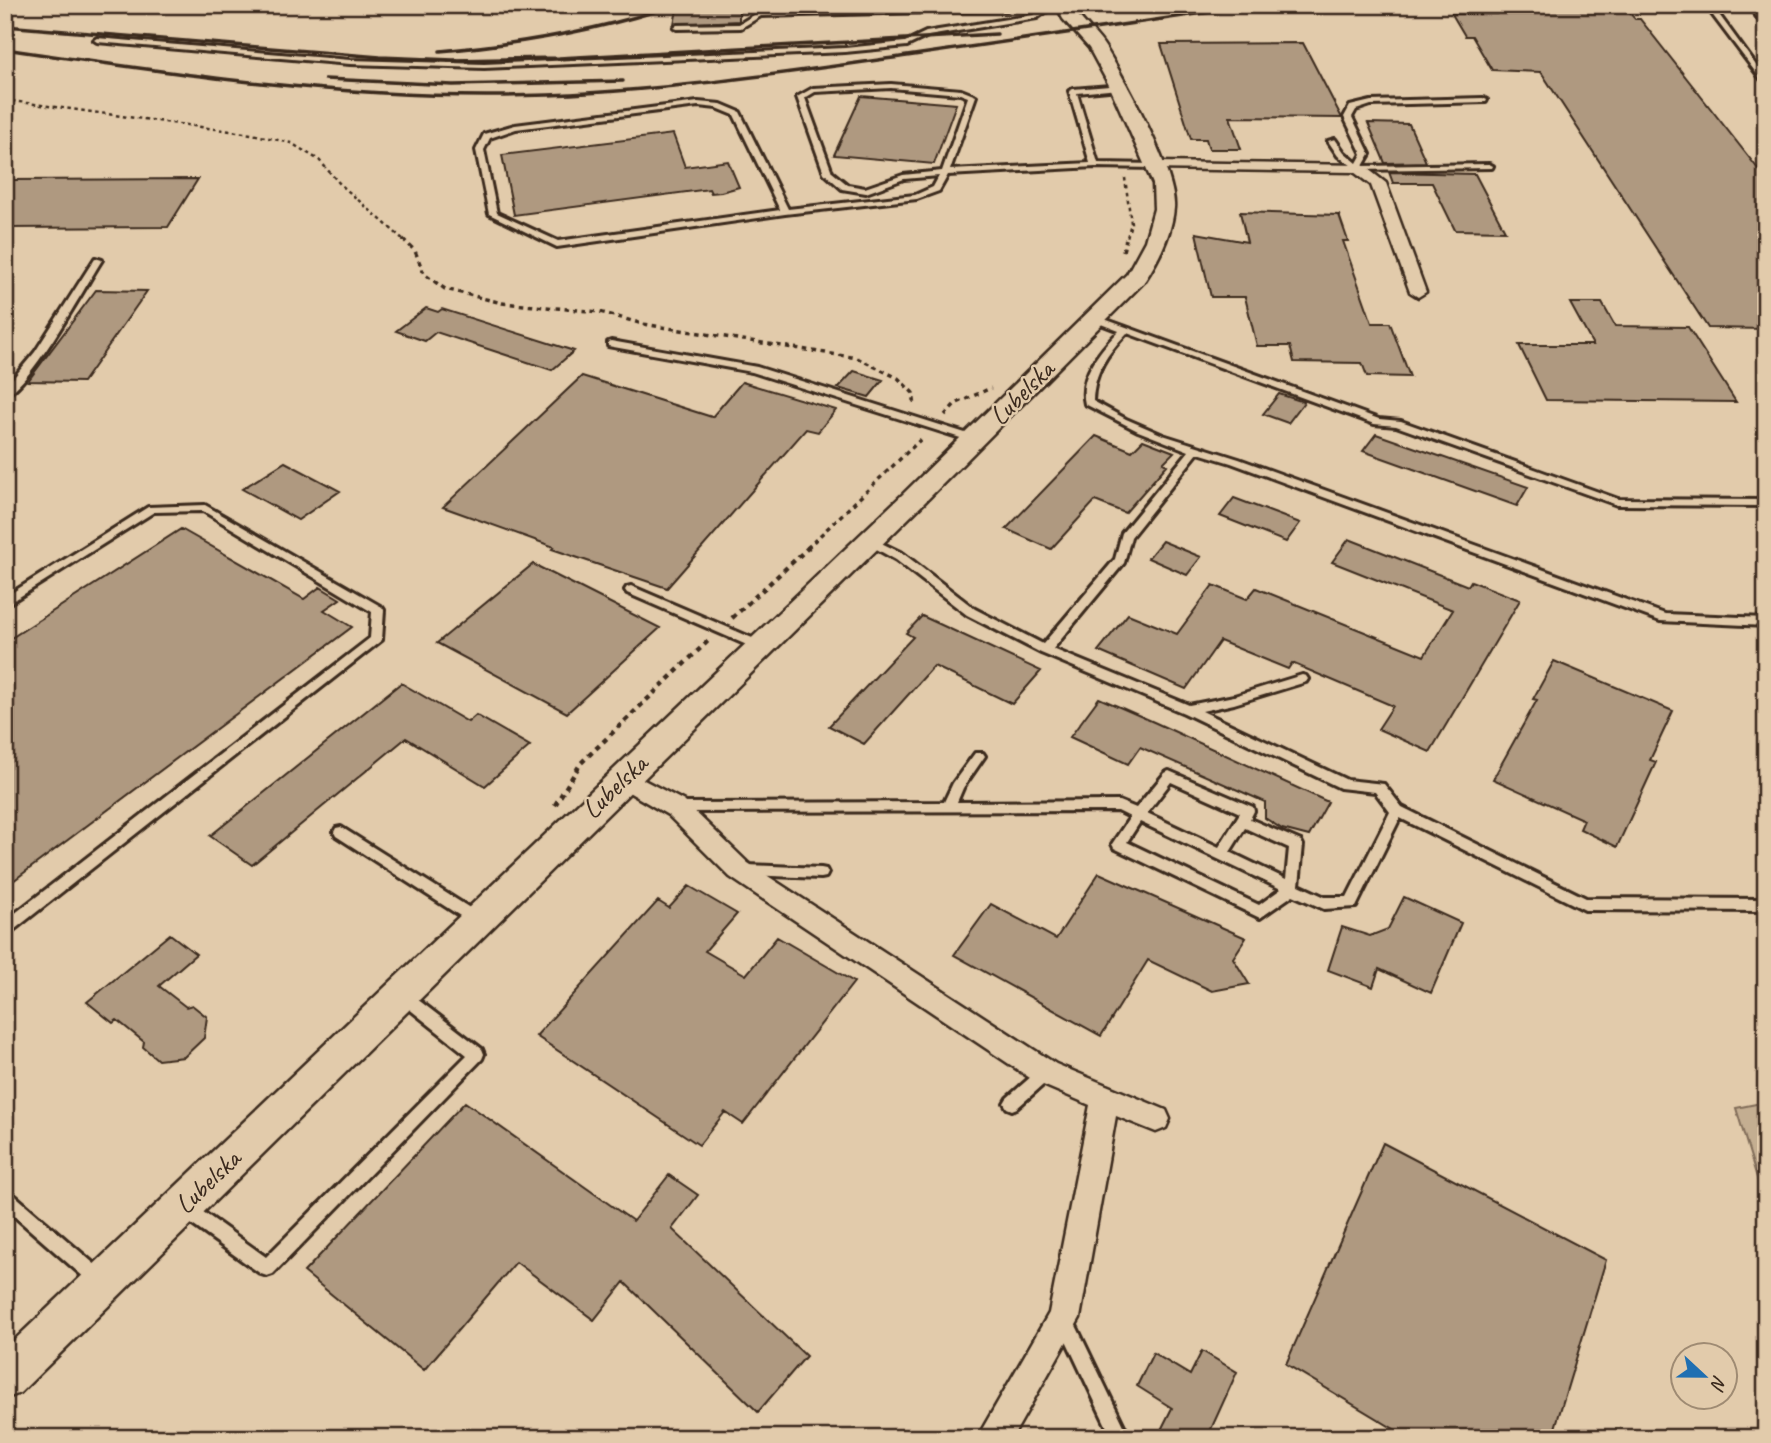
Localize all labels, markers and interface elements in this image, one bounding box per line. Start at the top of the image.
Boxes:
street label: Lubelska [981,351,1063,432]
street label: Lubelska [574,745,656,826]
street label: Lubelska [167,1140,249,1221]
north arrow [1670,1342,1740,1412]
text: N [1704,1372,1732,1395]

